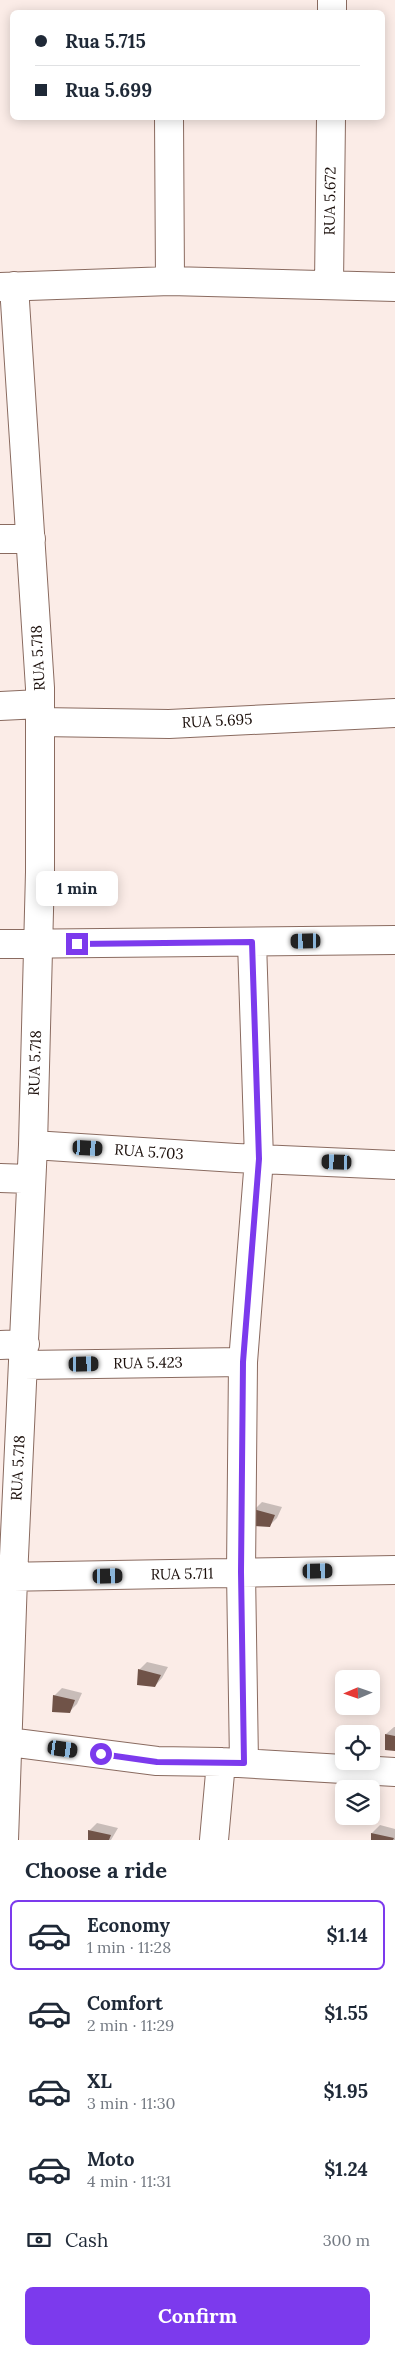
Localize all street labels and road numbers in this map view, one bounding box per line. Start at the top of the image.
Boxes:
street label: RUA 5.672 [319,166,340,236]
street label: RUA 5.718 [26,625,49,691]
street label: RUA 5.695 [181,709,253,732]
street label: RUA 5.718 [24,1030,45,1096]
street label: RUA 5.703 [114,1140,184,1163]
street label: RUA 5.423 [113,1352,183,1373]
street label: RUA 5.718 [6,1435,29,1501]
street label: RUA 5.711 [150,1563,214,1584]

